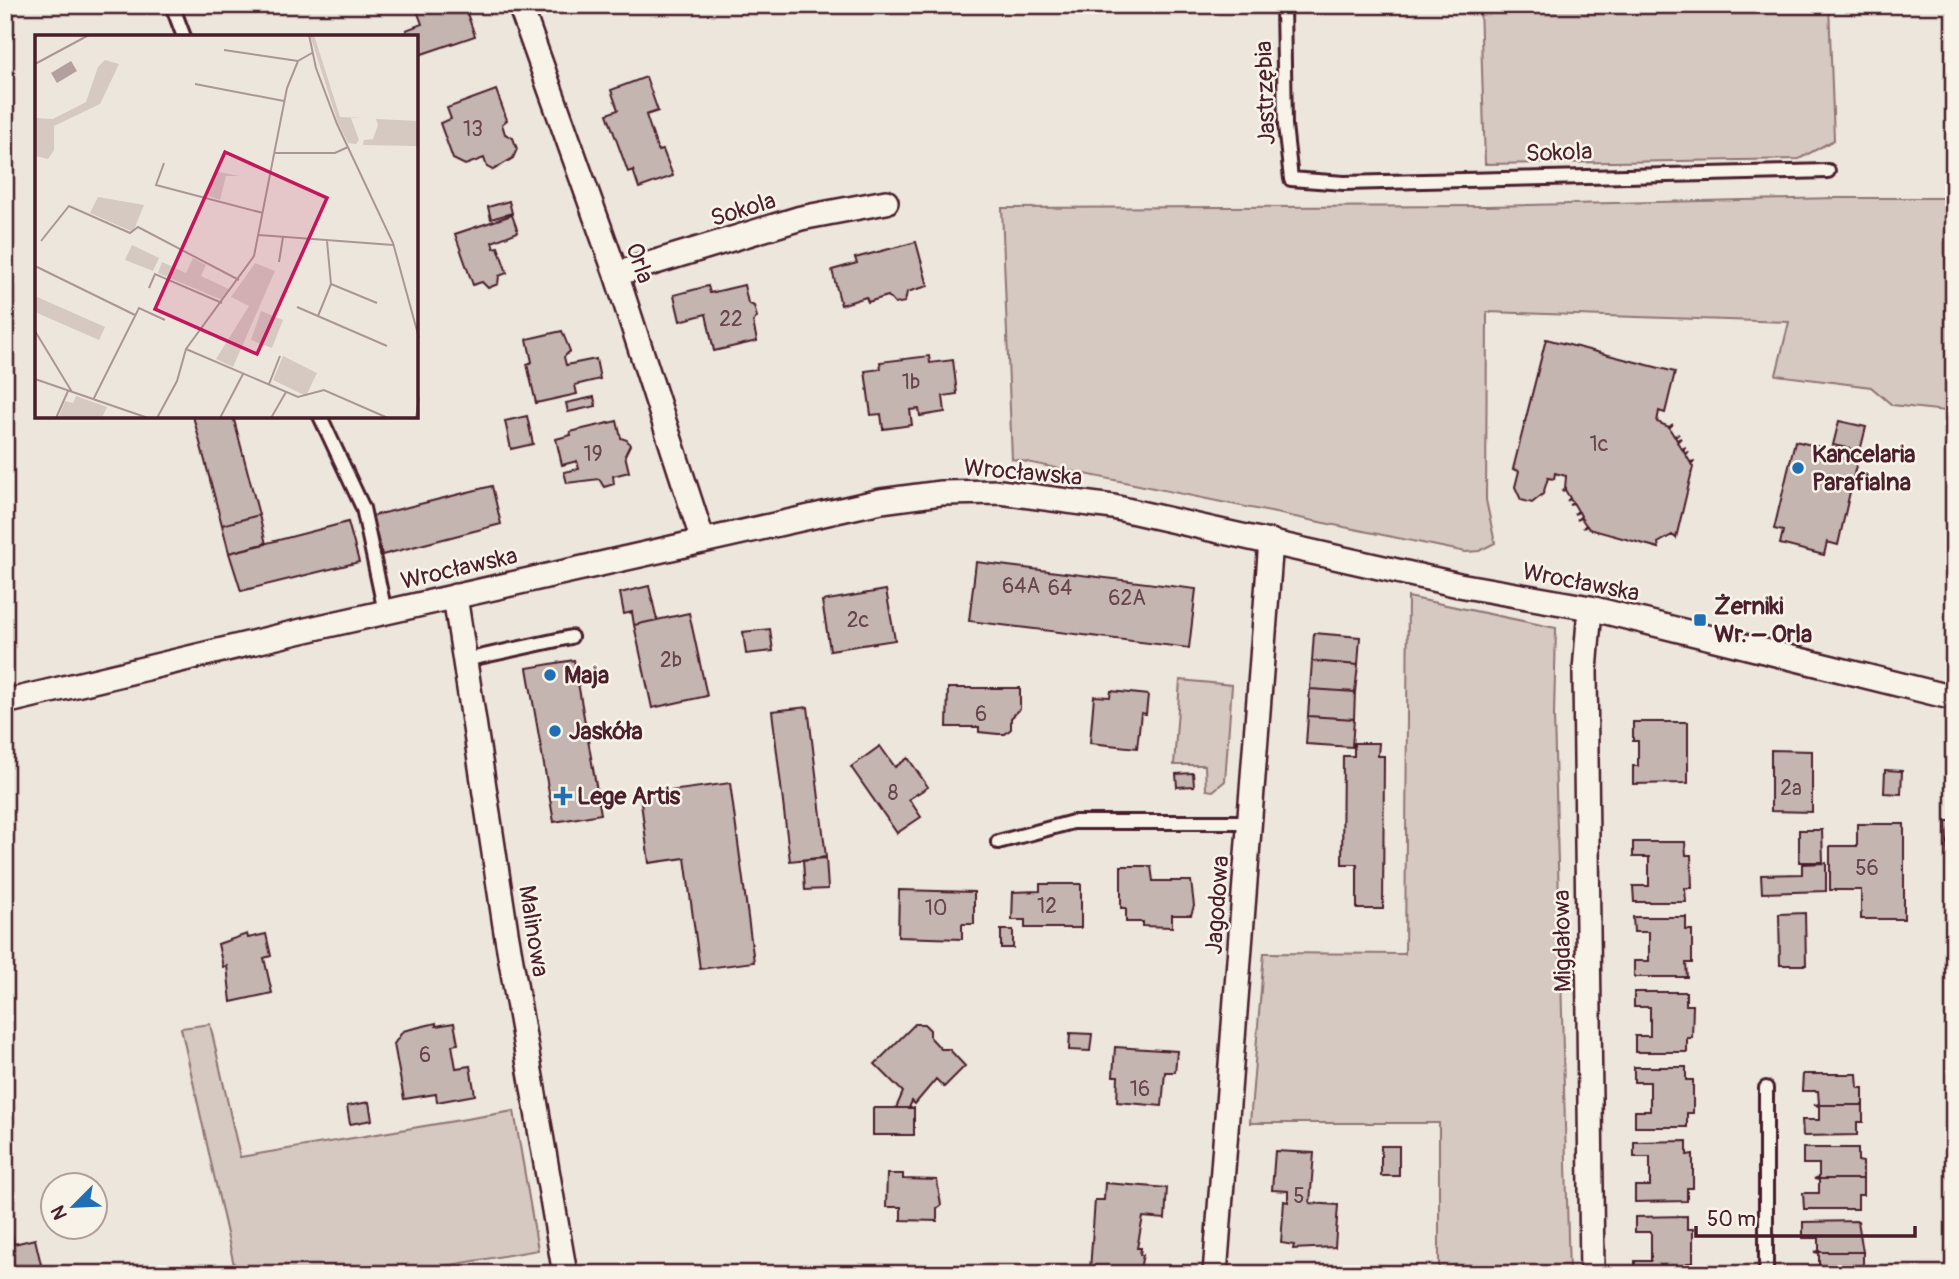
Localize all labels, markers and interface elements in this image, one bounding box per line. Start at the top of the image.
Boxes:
inset map [35,35,418,418]
street label: Jastrzębia [1249,40,1282,146]
house number: 13 [463,116,483,143]
street label: Sokola [1525,137,1593,168]
street label: Sokola [707,186,779,233]
street label: Orla [619,239,660,287]
house number: 22 [719,306,743,333]
house number: 1b [902,369,920,396]
house number: 1c [1590,431,1608,458]
place label: Kancelaria Parafialna [1812,440,1915,497]
house number: 19 [583,441,603,468]
street label: Wrocławska [962,453,1083,492]
marker: Kancelaria Parafialna [1790,460,1806,476]
street label: Wrocławska [398,541,520,596]
street label: Wrocławska [1520,557,1642,608]
house number: 64A [1002,573,1040,600]
house number: 64 [1048,575,1072,602]
house number: 62A [1108,585,1146,612]
place label: Żerniki Wr. – Orla [1714,592,1812,649]
house number: 2c [847,607,869,634]
marker: Żerniki Wr. – Orla [1692,612,1708,628]
house number: 2b [660,647,682,674]
place label: Maja [564,661,609,690]
marker: Maja [542,667,558,683]
house number: 6 [975,701,987,728]
place label: Jaskóła [569,717,643,746]
marker: Jaskóła [547,723,563,739]
house number: 2a [1780,775,1802,802]
house number: 8 [888,780,898,807]
place label: Lege Artis [577,782,681,811]
marker: Lege Artis [555,788,571,804]
street label: Jagodowa [1200,855,1235,955]
house number: 56 [1855,855,1879,882]
street label: Malinowa [512,883,555,979]
street label: Migdałowa [1547,890,1578,992]
house number: 12 [1037,893,1057,920]
house number: 10 [925,895,947,922]
house number: 6 [419,1042,431,1069]
house number: 16 [1130,1076,1150,1103]
north arrow [38,1170,108,1240]
house number: 5 [1293,1183,1305,1210]
scale bar [1696,1195,1915,1239]
text: N [46,1202,73,1223]
text: 50 m [1707,1206,1756,1233]

